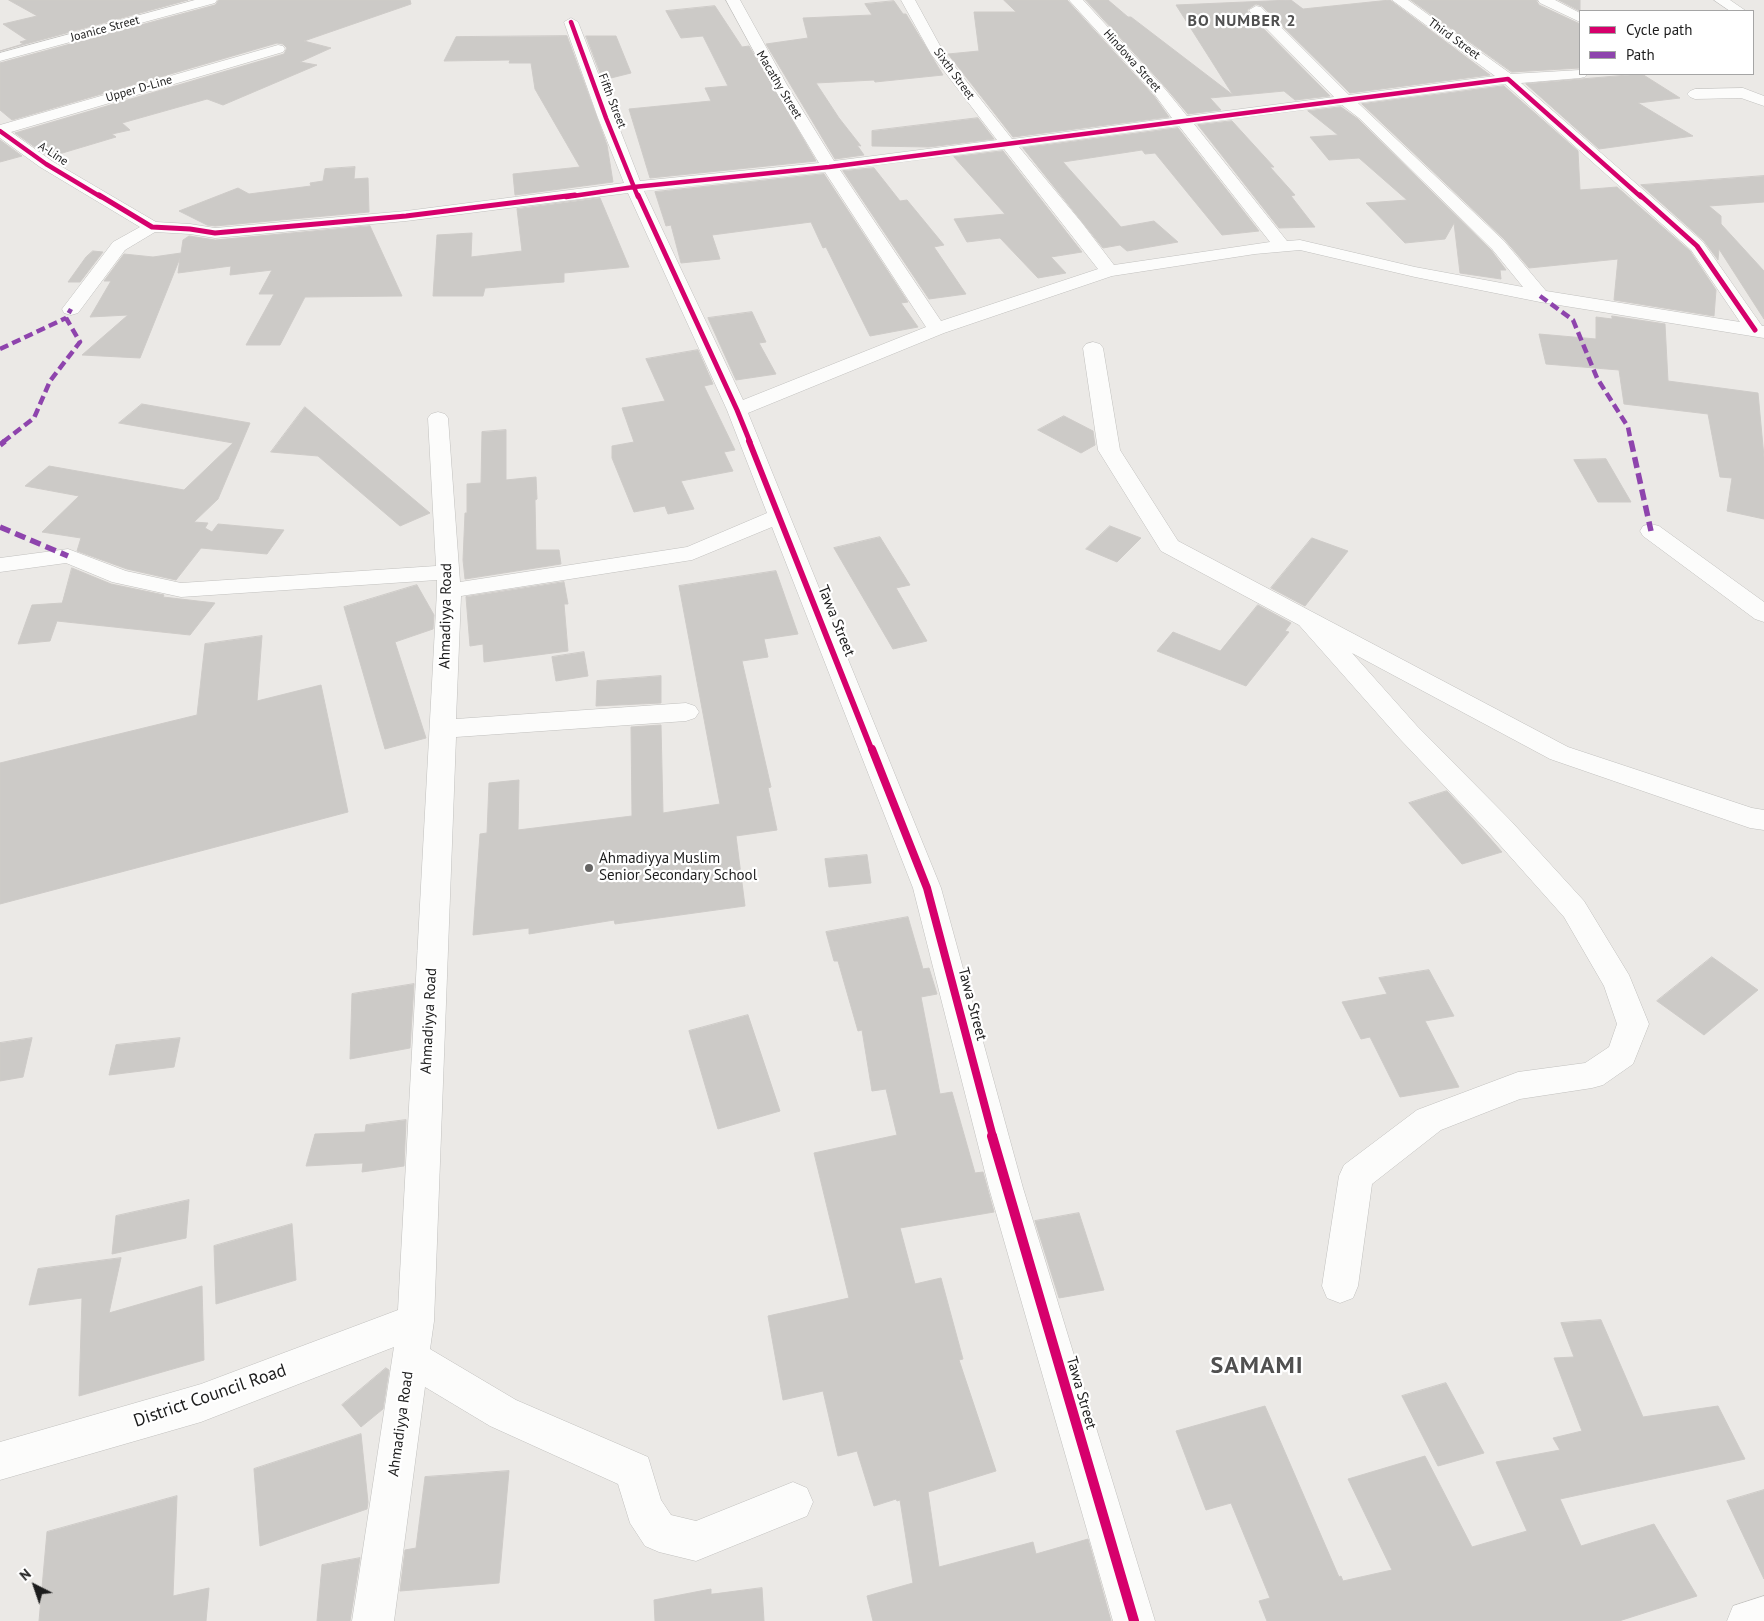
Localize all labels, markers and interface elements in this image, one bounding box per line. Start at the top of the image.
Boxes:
legend [1579,10,1754,75]
district label: BO NUMBER 2 [1186,11,1298,31]
street label: Joanice Street [69,13,141,45]
street label: Third Street [1425,15,1483,63]
text: Cycle path [1626,20,1692,39]
street label: Hindowa Street [1100,27,1164,95]
street label: Sixth Street [930,45,978,103]
text: Path [1626,45,1655,64]
street label: Macathy Street [753,48,805,122]
street label: Fifth Street [595,72,629,130]
street label: Upper D-Line [104,73,174,105]
street label: A-Line [35,139,71,169]
street label: Ahmadiyya Road [436,563,456,669]
street label: Tawa Street [814,583,858,659]
place label: Ahmadiyya Muslim Senior Secondary School [599,850,757,885]
marker: Ahmadiyya Muslim Senior Secondary School [583,862,595,874]
street label: Tawa Street [954,965,990,1043]
street label: Ahmadiyya Road [417,968,441,1074]
district label: SAMAMI [1210,1352,1304,1380]
street label: Tawa Street [1062,1354,1100,1432]
street label: District Council Road [131,1360,289,1432]
street label: Ahmadiyya Road [385,1370,417,1478]
north arrow [10,1561,60,1611]
text: N [16,1565,35,1584]

